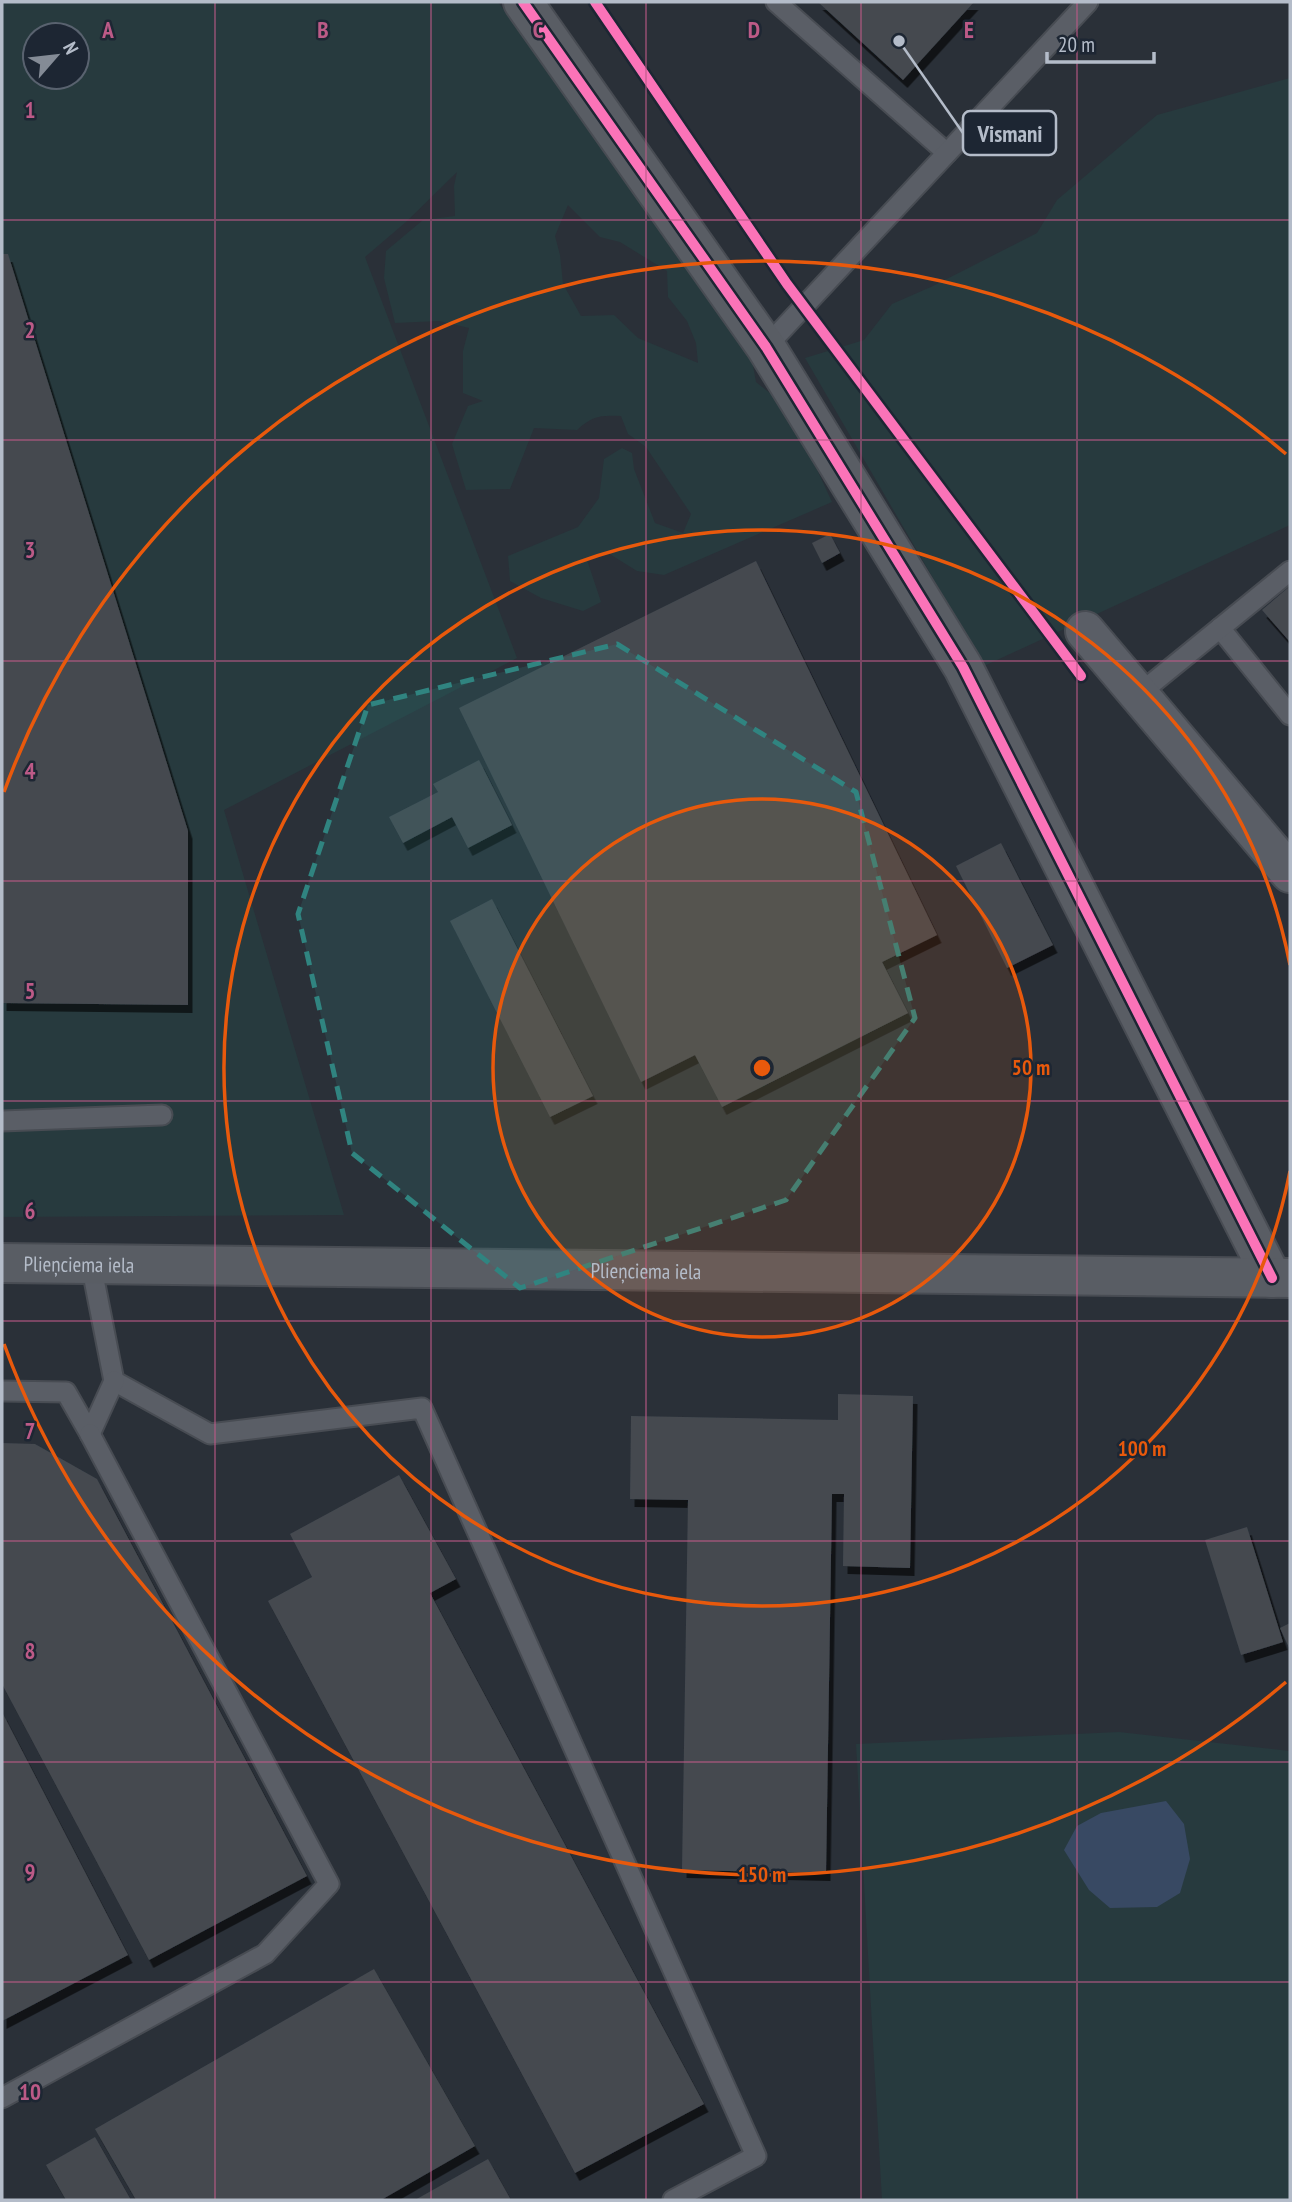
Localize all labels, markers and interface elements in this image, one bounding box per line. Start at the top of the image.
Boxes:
text: A [101,15,114,44]
text: B [317,15,329,44]
text: C [533,15,544,44]
text: D [748,15,760,44]
text: E [964,15,974,44]
north arrow [21,21,91,91]
scale bar [1047,21,1154,65]
text: 20 m [1058,31,1095,58]
text: N [58,38,84,58]
text: 1 [25,95,36,124]
callout: Vismani [963,111,1056,155]
text: Vismani [976,119,1043,148]
text: 2 [25,315,36,344]
text: 3 [25,535,36,564]
text: 4 [25,756,36,785]
text: 5 [25,976,36,1005]
text: 50 m [1012,1054,1050,1081]
centre of rings [750,1056,774,1080]
text: 6 [25,1196,36,1225]
street label: Plieņciema iela [23,1250,134,1278]
street label: Plieņciema iela [590,1256,701,1285]
text: 7 [25,1416,36,1445]
text: 100 m [1118,1435,1166,1462]
text: 8 [25,1636,36,1665]
text: 9 [25,1857,36,1886]
text: 150 m [738,1861,786,1888]
text: 10 [19,2077,41,2106]

